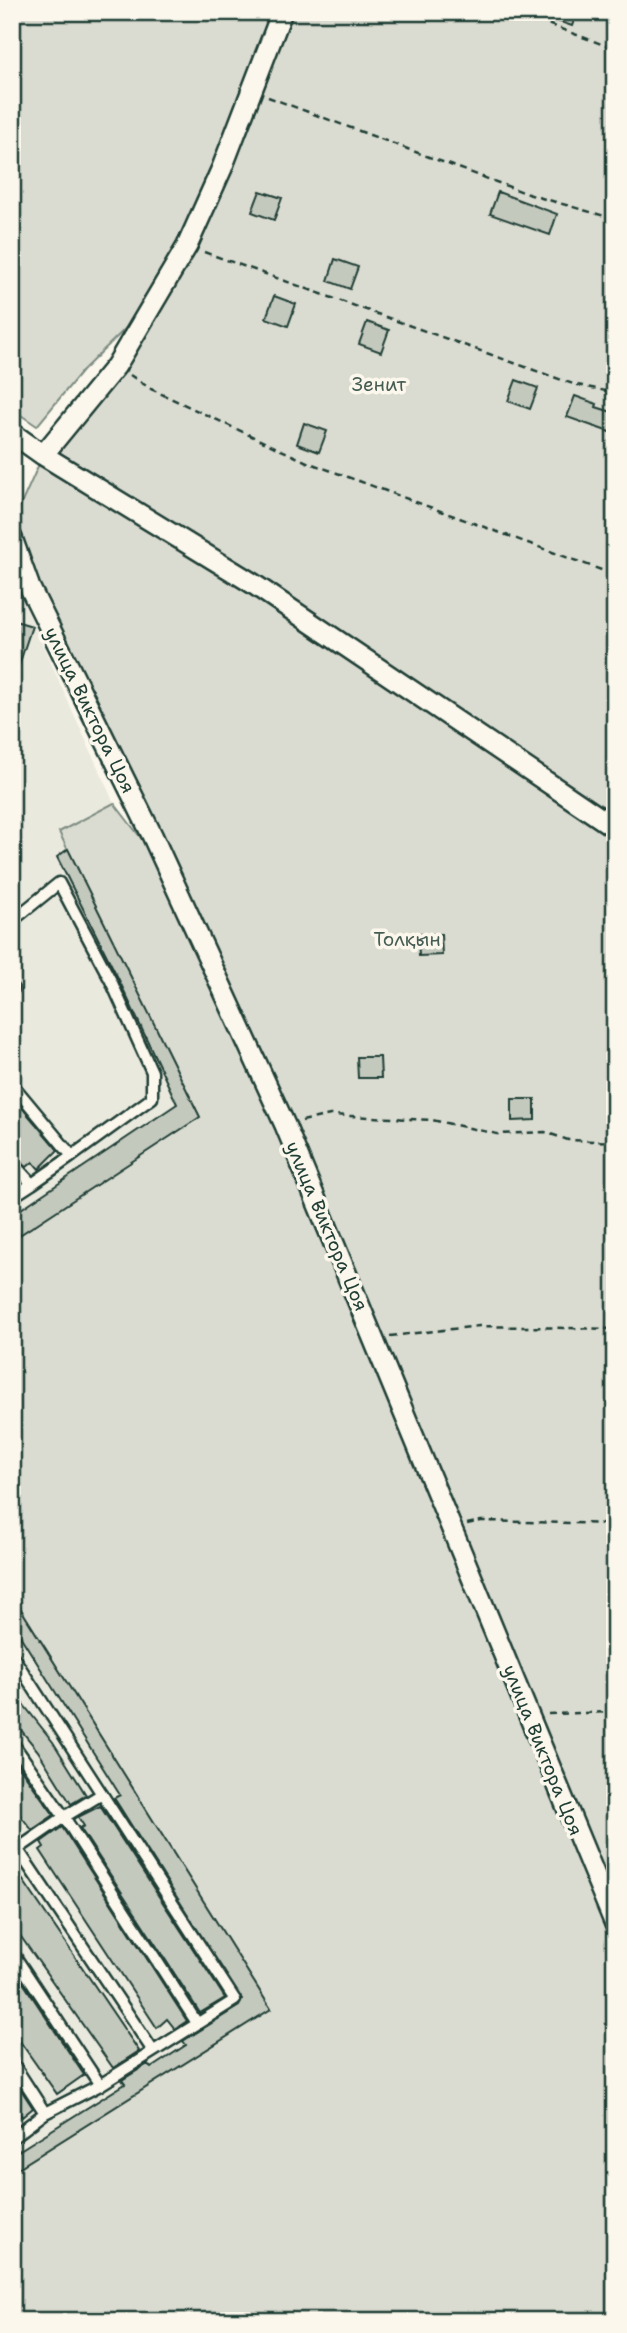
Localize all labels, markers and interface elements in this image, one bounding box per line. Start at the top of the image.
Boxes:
park label: Зенит [352,372,407,397]
street label: улица Виктора Цоя [39,623,141,797]
park label: Толқын [373,927,441,952]
street label: улица Виктора Цоя [280,1137,374,1315]
street label: улица Виктора Цоя [497,1661,589,1839]

